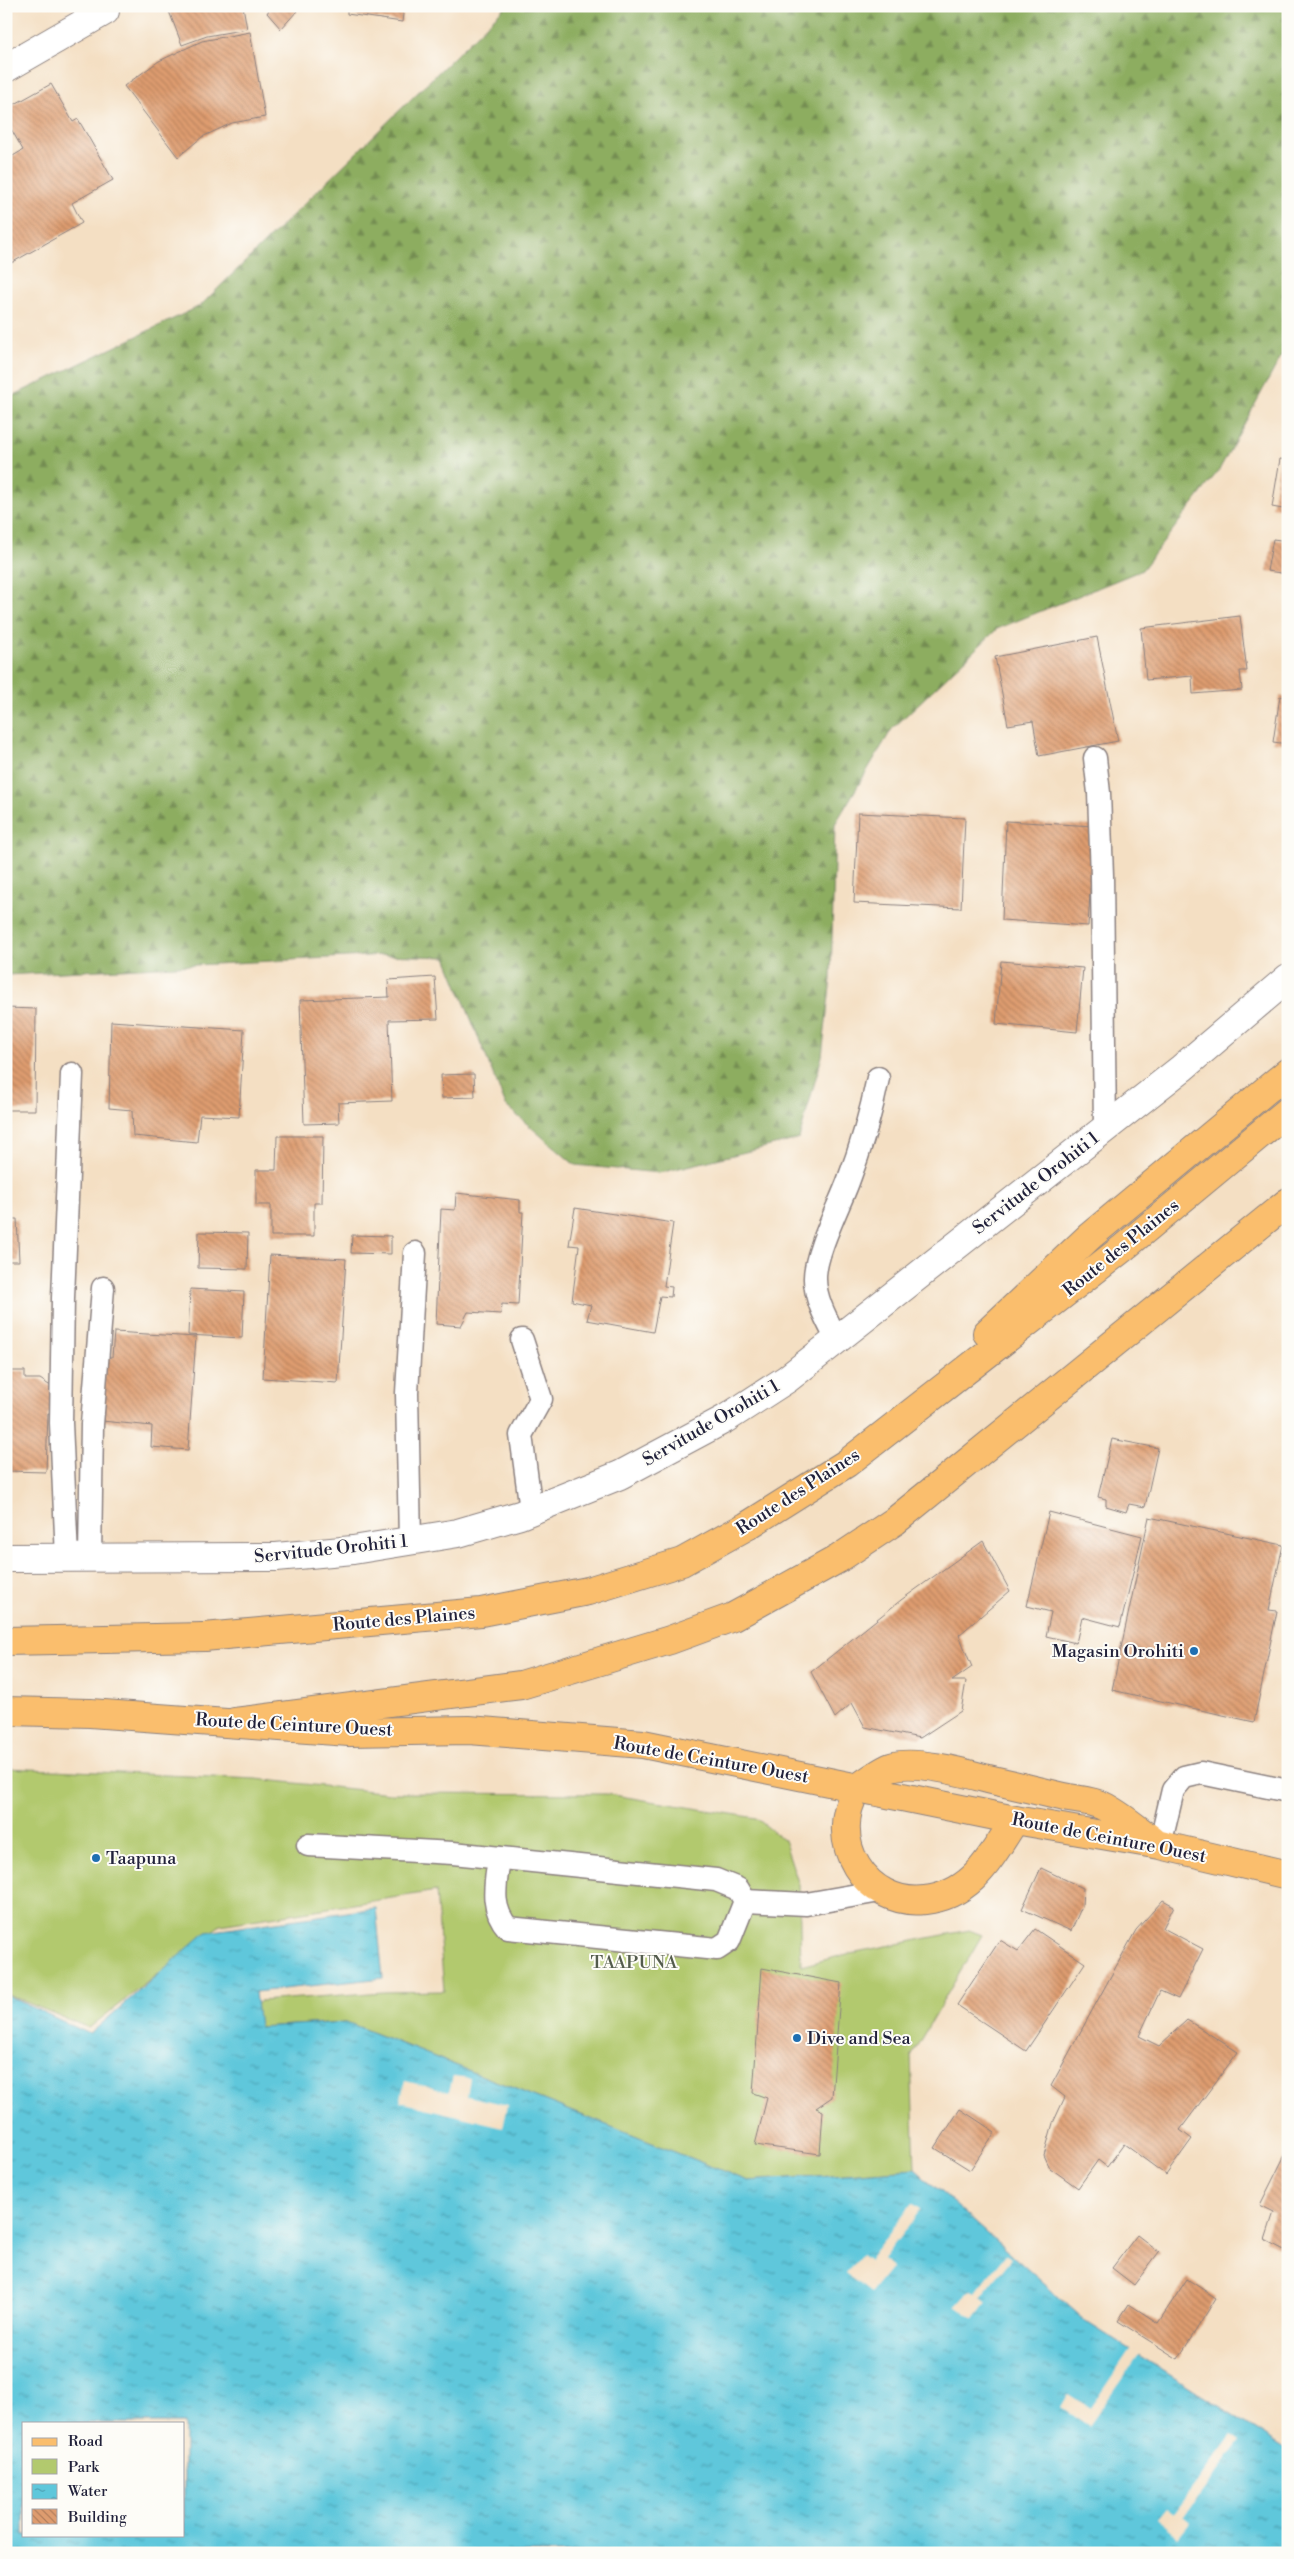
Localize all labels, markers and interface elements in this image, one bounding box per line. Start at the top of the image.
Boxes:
street label: Servitude Orohiti 1 [968,1126,1104,1240]
street label: Route des Plaines [1058,1194,1184,1302]
street label: Servitude Orohiti 1 [638,1374,784,1472]
street label: Route des Plaines [732,1443,864,1541]
street label: Servitude Orohiti 1 [253,1529,409,1568]
street label: Route des Plaines [332,1601,476,1637]
place label: Magasin Orohiti [1052,1640,1184,1663]
marker: Magasin Orohiti [1188,1645,1200,1657]
street label: Route de Ceinture Ouest [195,1708,394,1742]
street label: Route de Ceinture Ouest [612,1732,811,1789]
street label: Route de Ceinture Ouest [1010,1808,1209,1868]
place label: Taapuna [106,1847,177,1870]
marker: Taapuna [90,1852,102,1864]
park label: TAAPUNA [591,1951,678,1974]
place label: Dive and Sea [807,2027,912,2050]
marker: Dive and Sea [791,2032,803,2044]
legend [22,2422,185,2536]
text: Road [68,2432,103,2451]
text: Park [68,2458,100,2477]
text: Water [67,2482,108,2501]
text: Building [67,2508,127,2527]

